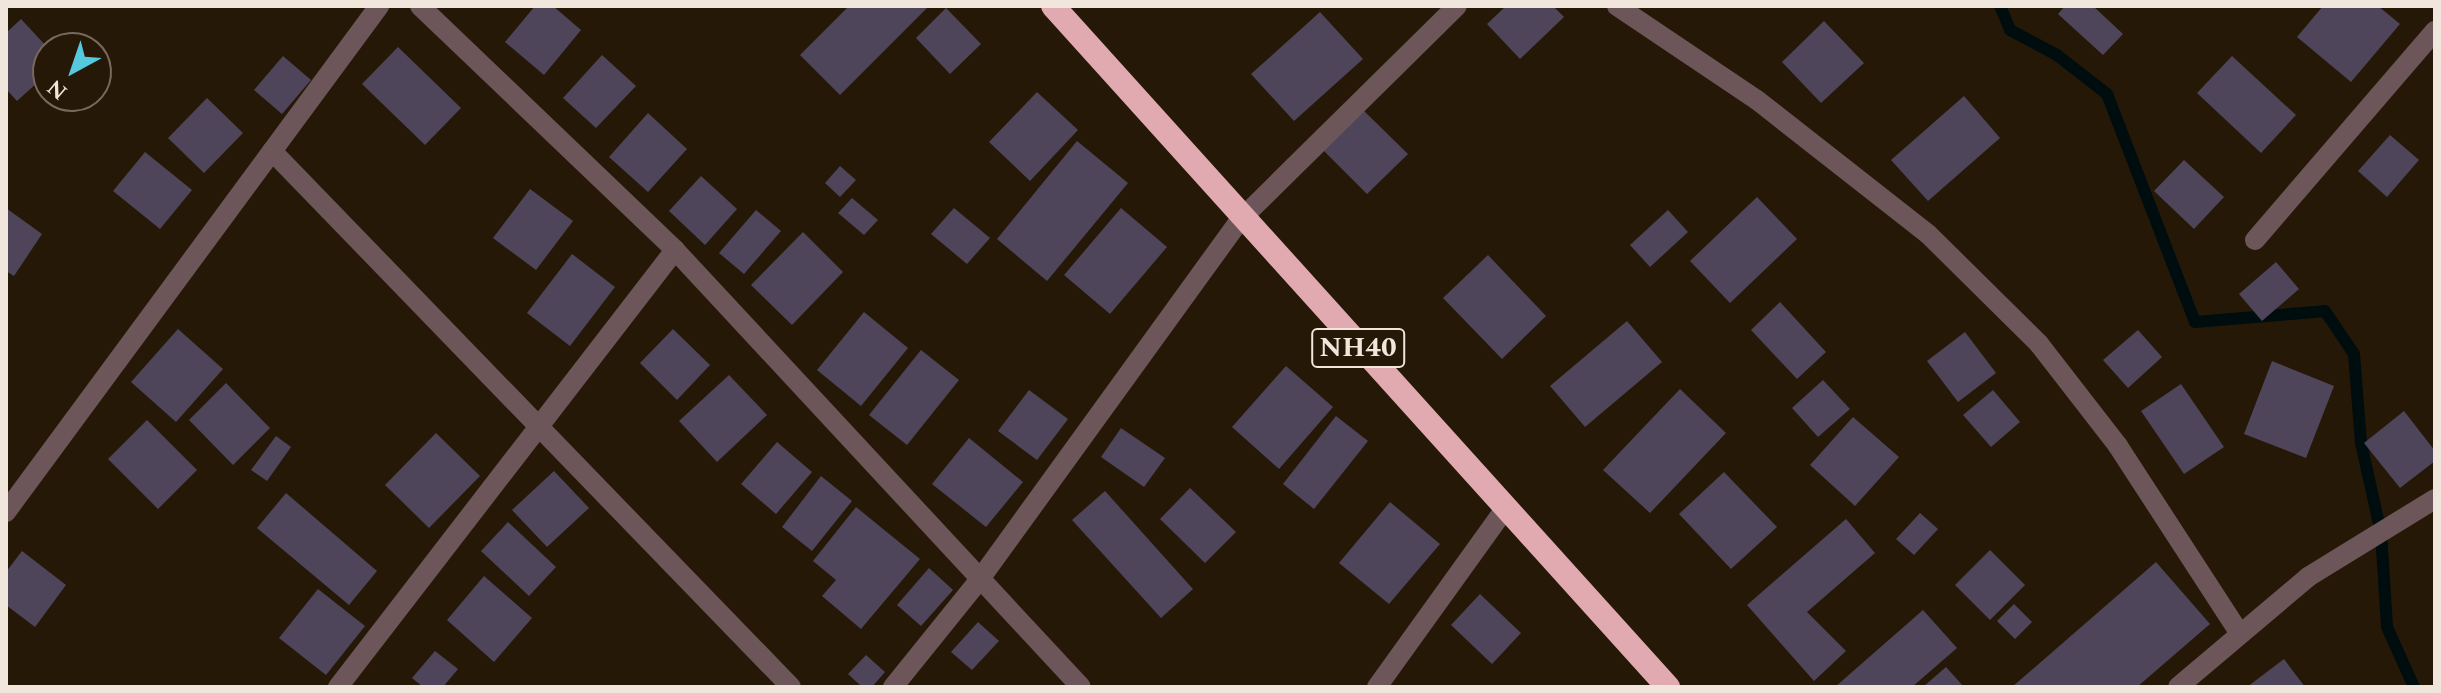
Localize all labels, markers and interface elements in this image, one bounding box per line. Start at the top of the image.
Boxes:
north arrow [32,32,112,112]
text: N [40,71,75,108]
road number: NH40 [1310,324,1406,372]

